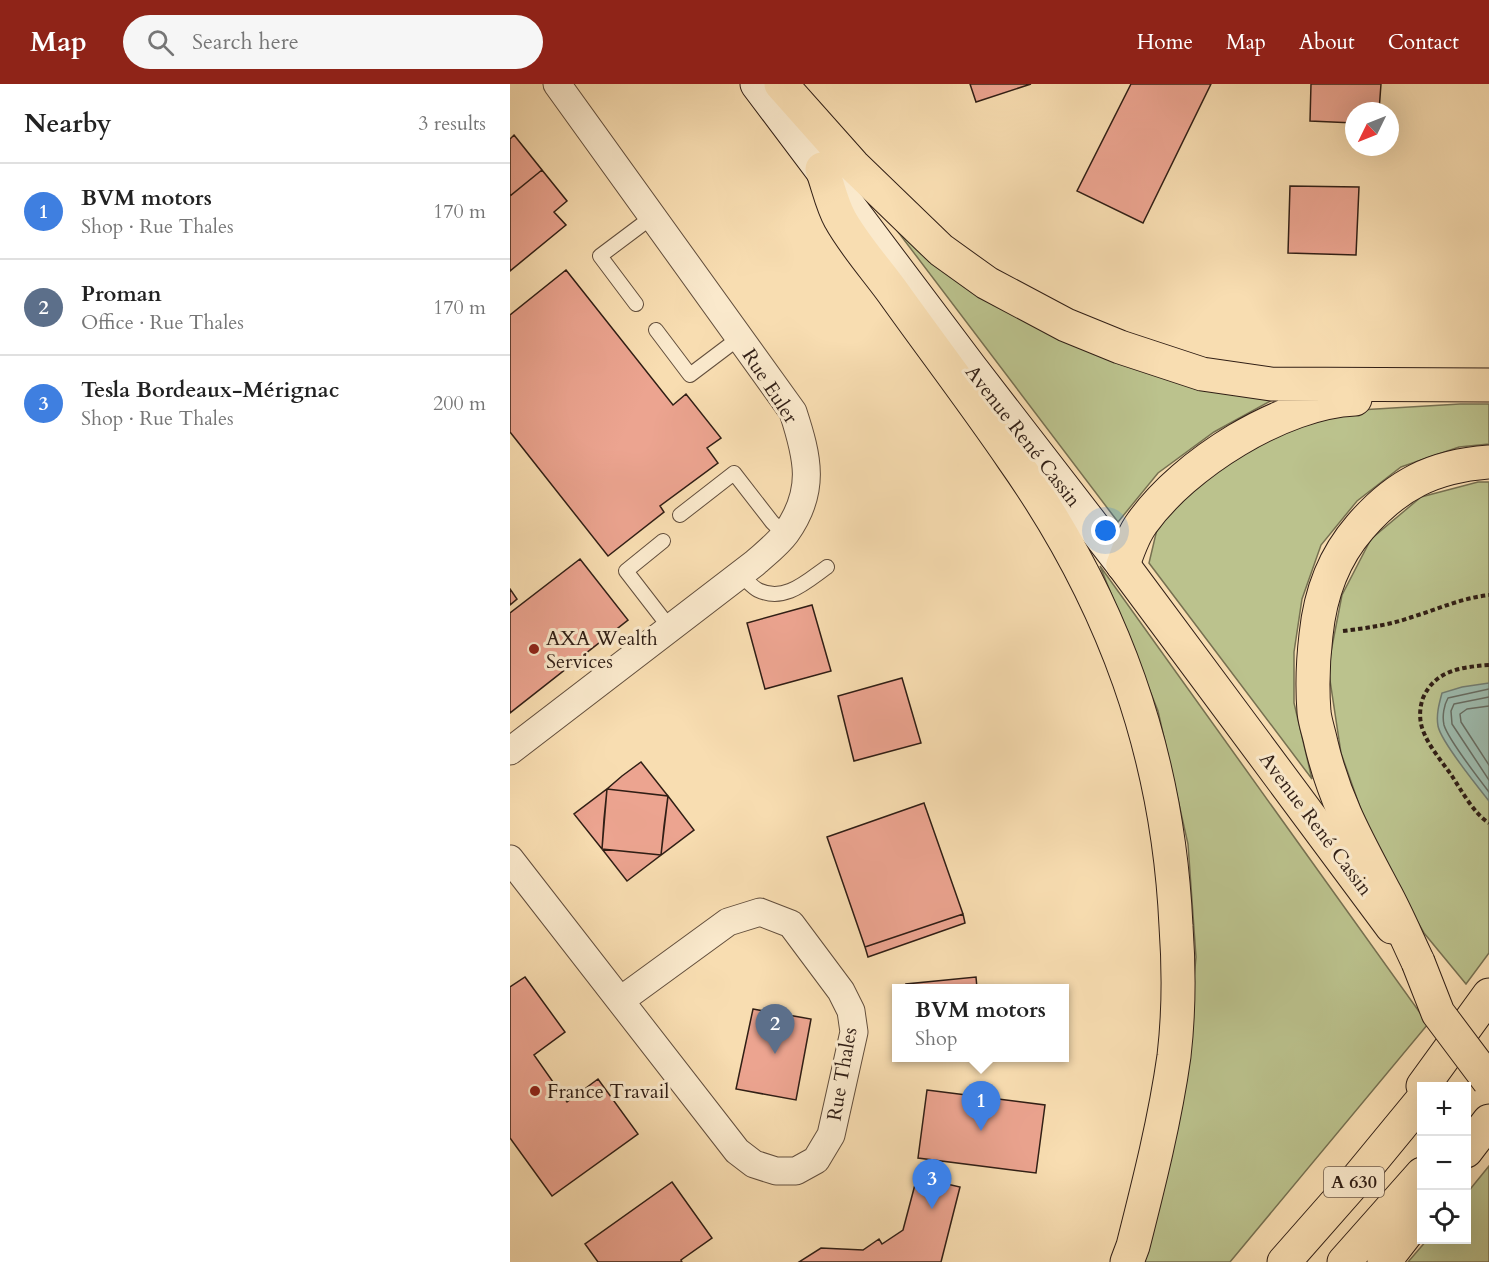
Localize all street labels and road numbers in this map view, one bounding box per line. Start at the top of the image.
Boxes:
street label: Rue Euler [736,343,805,429]
street label: Avenue René Cassin [959,359,1087,513]
street label: Avenue René Cassin [1253,747,1379,902]
street label: Rue Thales [821,1025,863,1123]
road number: A 630 [1324,1167,1384,1197]

